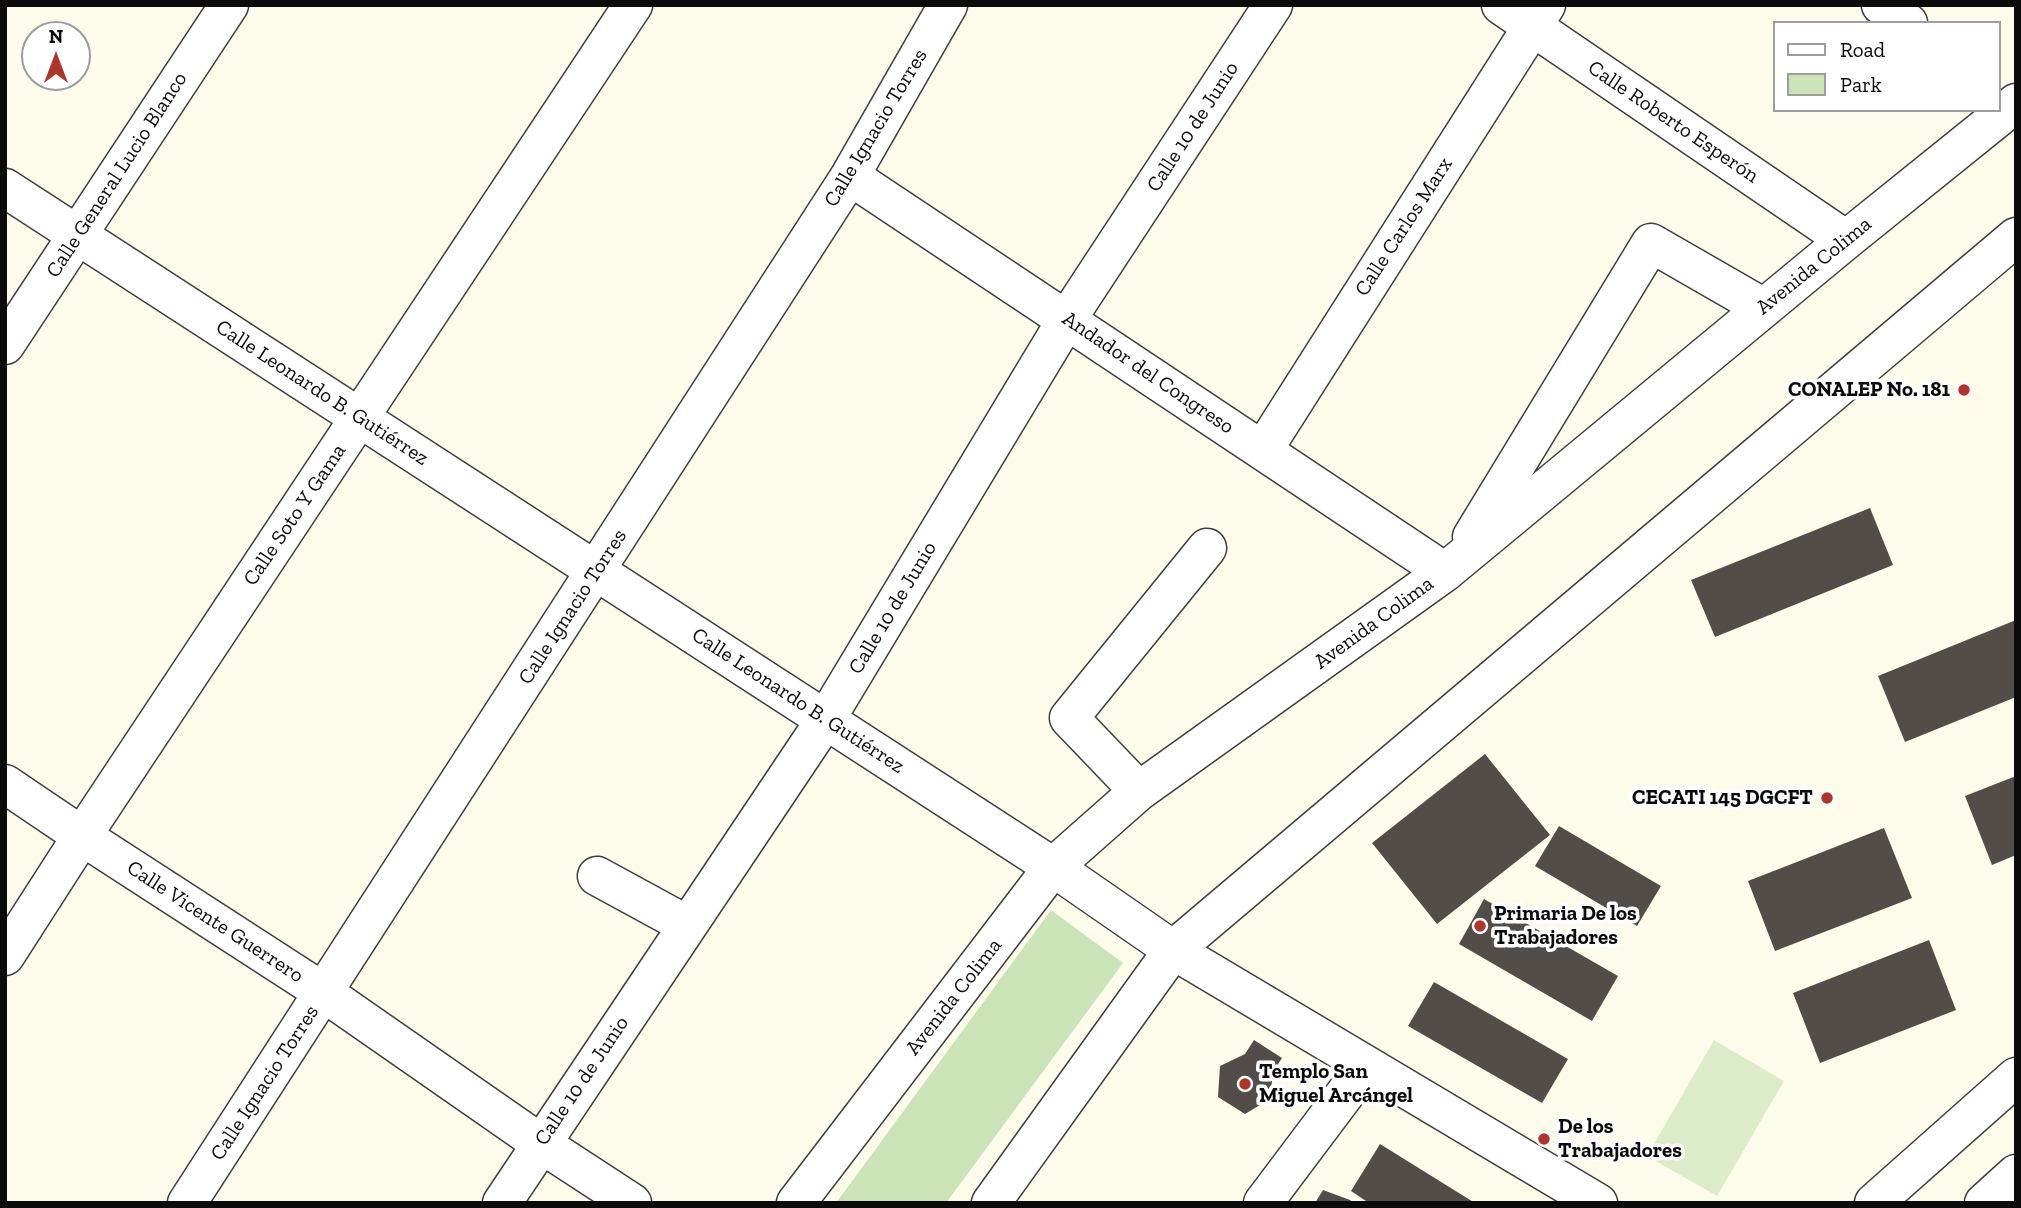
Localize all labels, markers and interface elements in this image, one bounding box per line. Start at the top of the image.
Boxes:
north arrow [21,21,91,91]
legend [1772,21,2000,112]
text: N [49,25,63,48]
text: Road [1840,37,1885,62]
street label: Calle Ignacio Torres [819,44,933,212]
street label: Calle Roberto Esperón [1583,55,1763,189]
street label: Calle 10 de Junio [1142,57,1244,197]
street label: Calle General Lucio Blanco [41,67,193,283]
text: Park [1840,72,1882,97]
street label: Calle Carlos Marx [1350,153,1458,301]
street label: Avenida Colima [1751,212,1877,320]
street label: Andador del Congreso [1057,306,1239,440]
street label: Calle Leonardo B. Gutiérrez [211,315,433,471]
place label: CONALEP No. 181 [1788,377,1950,403]
marker: CONALEP No. 181 [1956,382,1972,398]
street label: Calle Soto Y Gama [238,439,352,591]
street label: Calle Ignacio Torres [513,525,633,689]
street label: Calle 10 de Junio [844,537,942,679]
street label: Avenida Colima [1309,571,1439,675]
street label: Calle Leonardo B. Gutiérrez [687,623,909,779]
place label: CECATI 145 DGCFT [1632,785,1813,811]
marker: CECATI 145 DGCFT [1819,790,1835,806]
street label: Calle Vicente Guerrero [122,855,308,989]
place label: Primaria De los Trabajadores [1494,901,1637,951]
marker: Primaria De los Trabajadores [1472,918,1488,934]
street label: Avenida Colima [901,934,1007,1060]
street label: Calle Ignacio Torres [205,1001,325,1165]
street label: Calle 10 de Junio [530,1012,634,1150]
place label: Templo San Miguel Arcángel [1259,1059,1413,1109]
marker: Templo San Miguel Arcángel [1237,1076,1253,1092]
place label: De los Trabajadores [1558,1114,1682,1164]
marker: De los Trabajadores [1536,1131,1552,1147]

